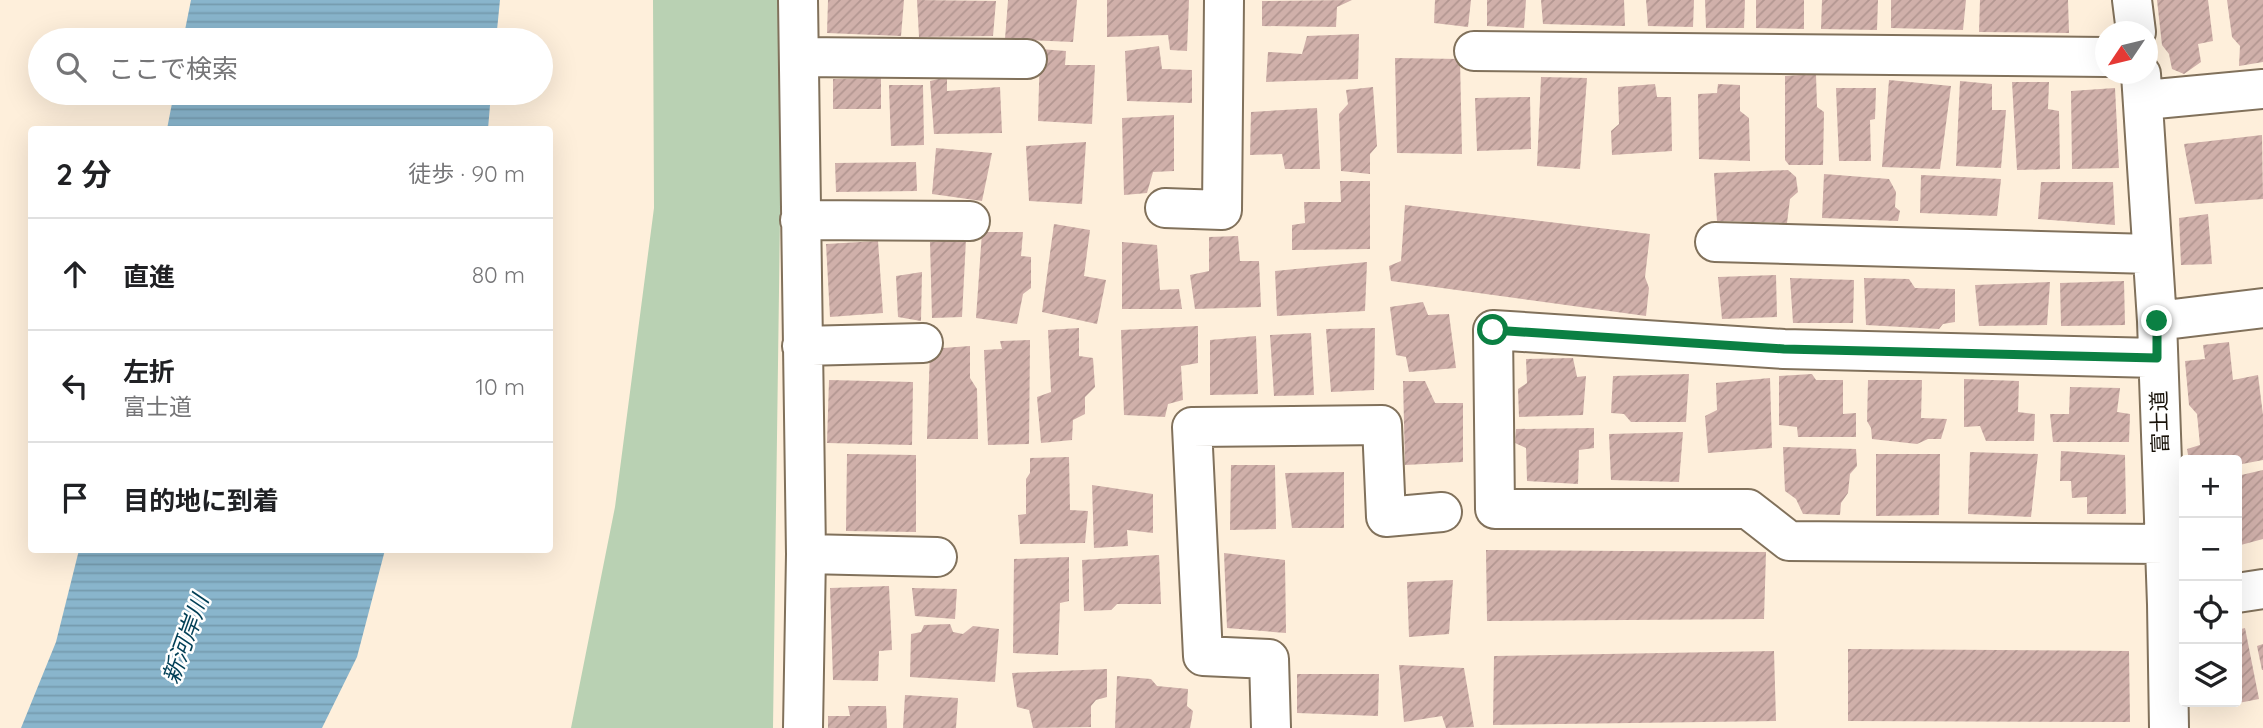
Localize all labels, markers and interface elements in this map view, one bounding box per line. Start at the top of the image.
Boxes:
north arrow [2095,21,2158,84]
search box [28,28,553,105]
icon: search [52,48,90,86]
text: ここで検索 [108,52,238,85]
text: 2 分 [56,155,111,193]
text: 徒歩 · 90 m [408,159,525,188]
icon: ahead [56,255,94,293]
text: 直進 [123,260,175,293]
text: 80 m [472,260,525,289]
route end [2141,305,2172,336]
route start [1477,314,1508,345]
text: 左折 [123,355,175,388]
icon: left [56,367,94,405]
text: 10 m [476,372,525,401]
street label: 富士道 [2145,390,2173,454]
text: 富士道 [123,392,192,421]
map controls [2179,455,2242,707]
button: + [2179,455,2242,518]
icon: arrive [56,479,94,517]
text: 目的地に到着 [123,484,279,517]
button: − [2179,518,2242,581]
button: locate [2179,581,2242,644]
water label: 新河岸川 [156,588,215,687]
button: layers [2179,644,2242,707]

